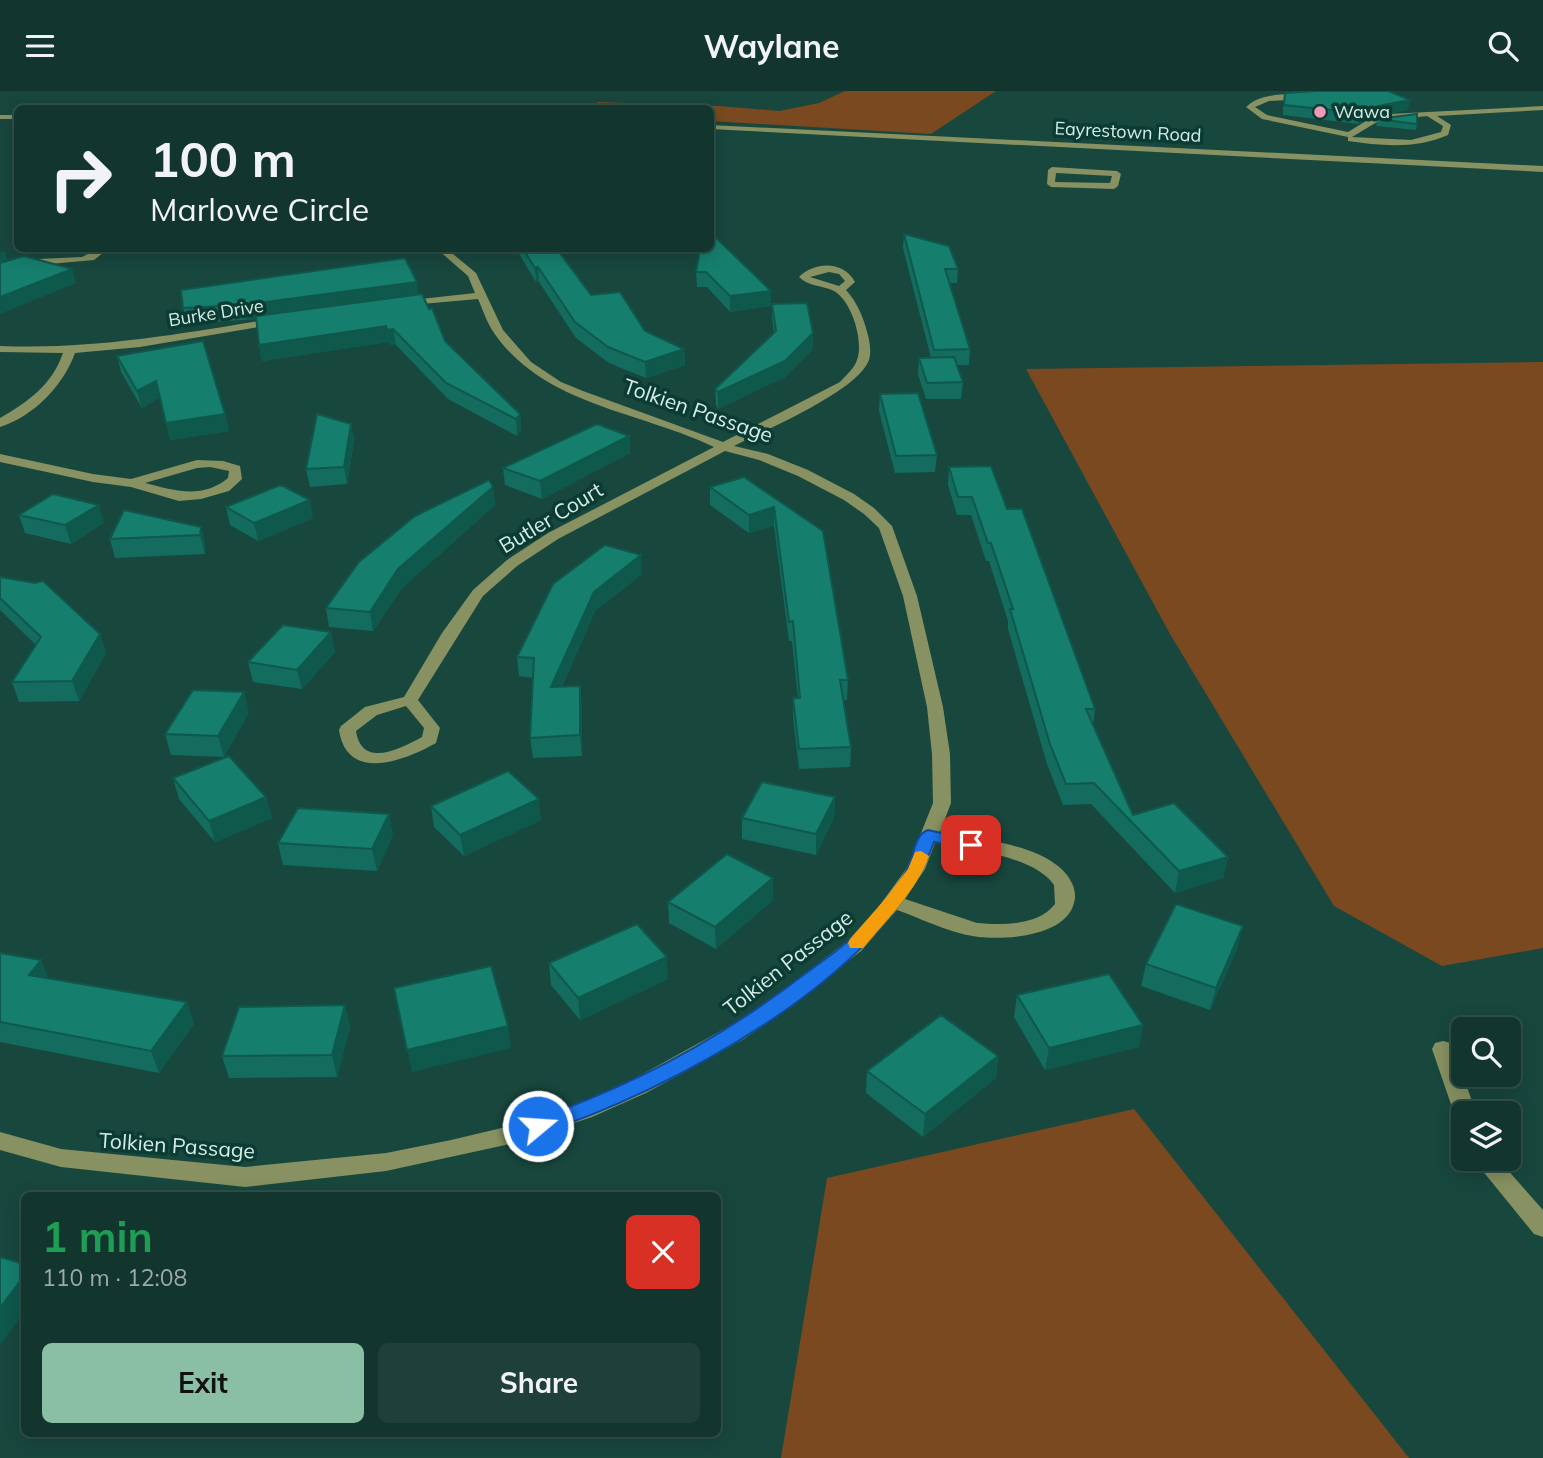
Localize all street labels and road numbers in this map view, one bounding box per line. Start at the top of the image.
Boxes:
street label: Eayrestown Road [1054,116,1202,147]
street label: Burke Drive [167,294,265,331]
street label: Tolkien Passage [620,372,776,448]
street label: Butler Court [494,476,607,558]
street label: Tolkien Passage [718,904,857,1021]
street label: Tolkien Passage [98,1127,256,1163]

